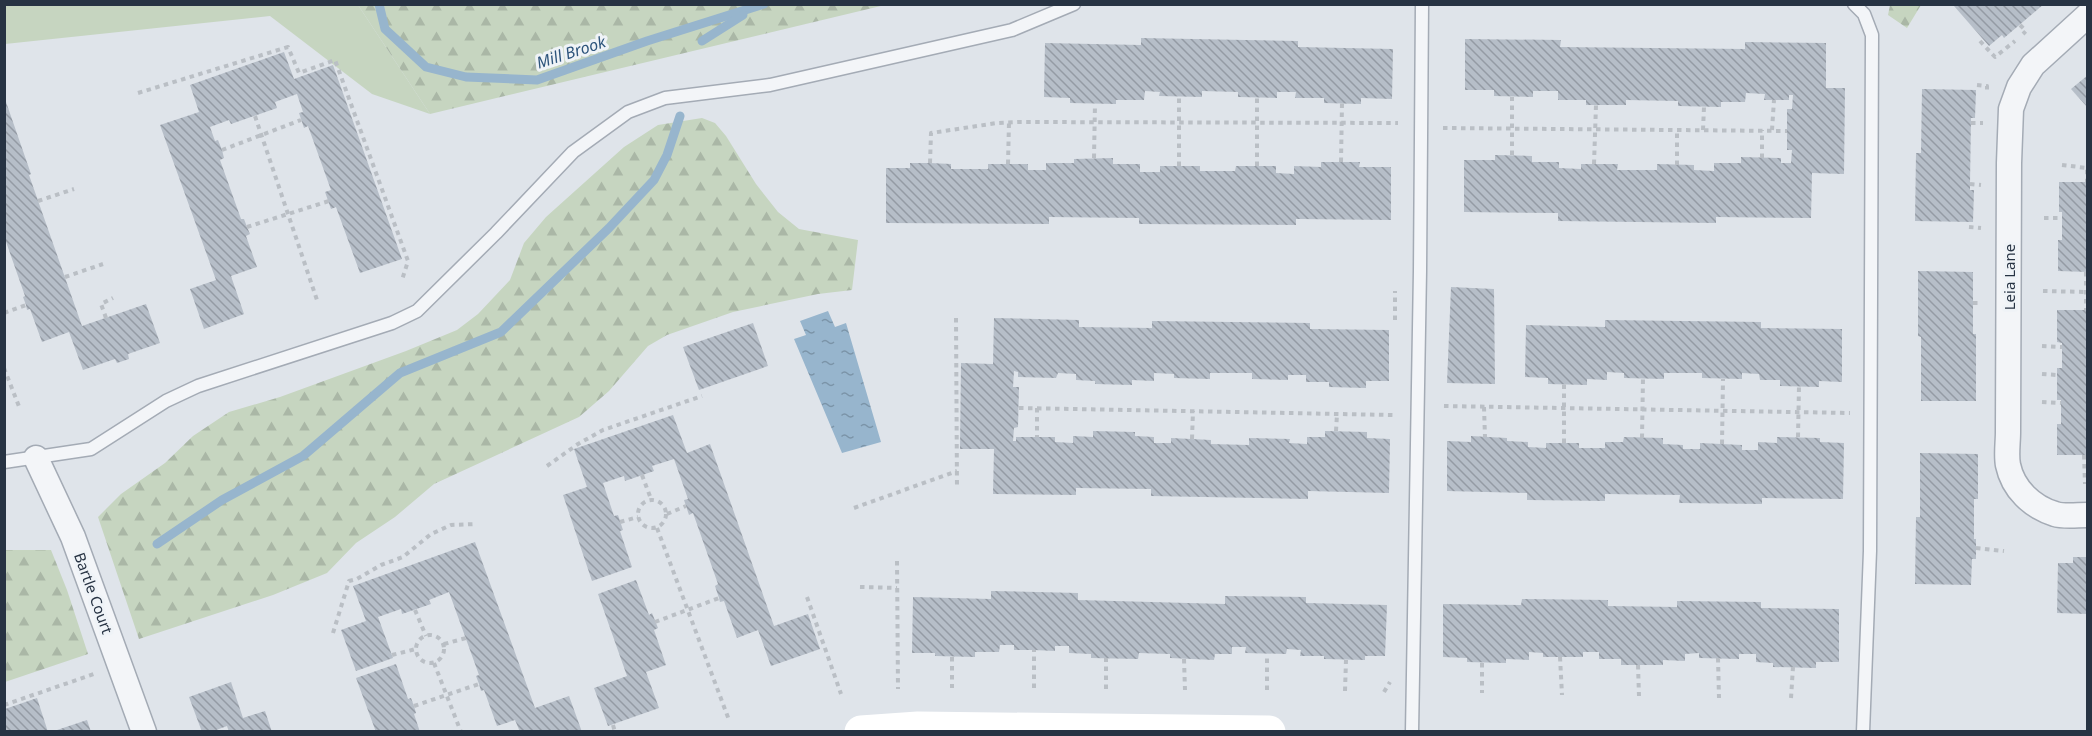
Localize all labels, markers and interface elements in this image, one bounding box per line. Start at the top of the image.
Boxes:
water label: Mill Brook [534,30,609,74]
street label: Leia Lane [1999,244,2019,310]
street label: Bartle Court [70,549,118,637]

